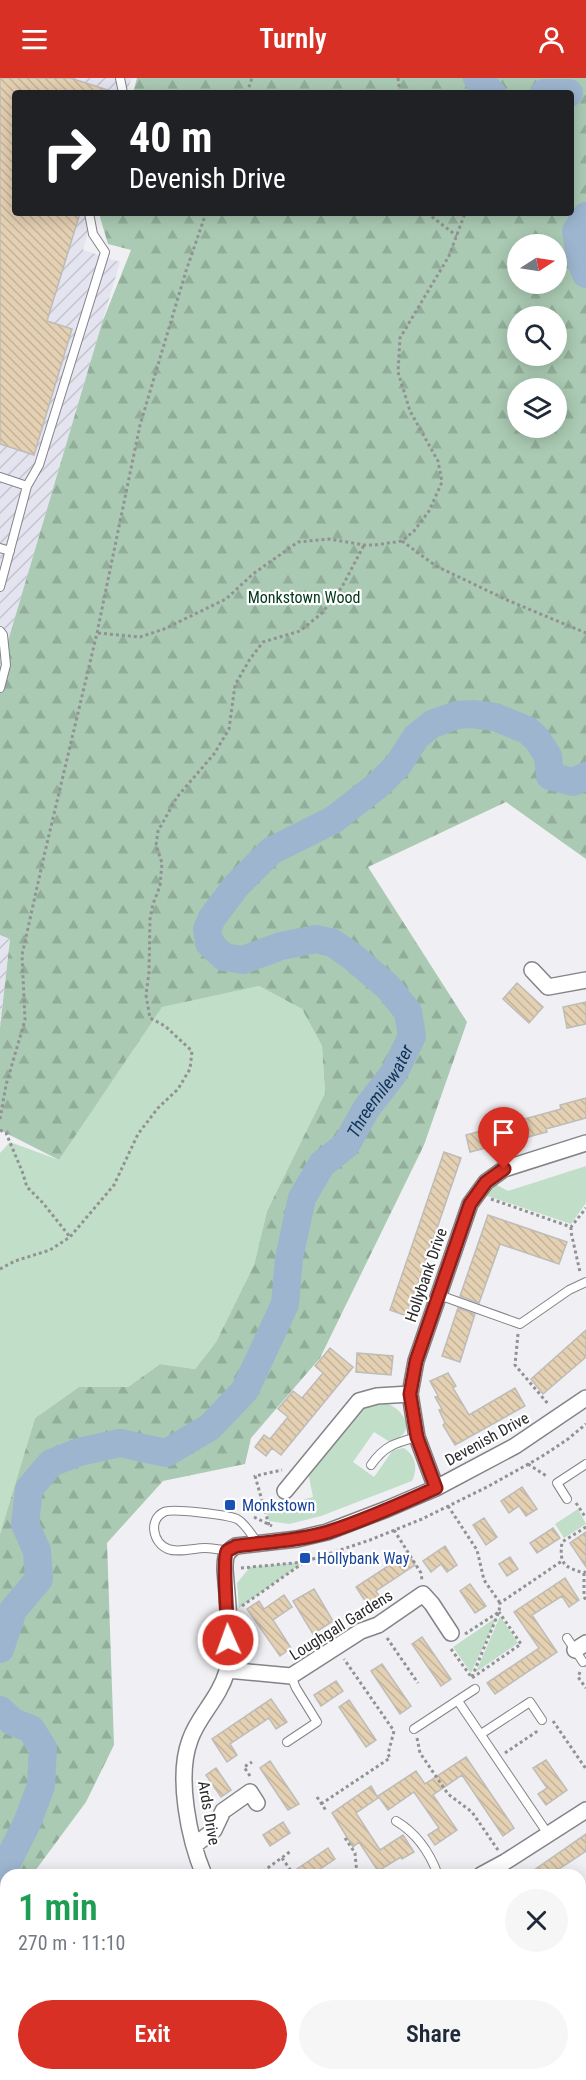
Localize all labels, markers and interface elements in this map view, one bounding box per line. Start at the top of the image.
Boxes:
icon: menu [18,23,51,56]
text: Turnly [259,23,327,55]
icon: person [535,23,568,56]
text: 40 m [129,113,212,162]
icon: right [30,114,108,192]
text: Devenish Drive [129,163,286,195]
north arrow [507,234,567,294]
map controls [507,234,567,438]
button: search [507,306,567,366]
button: layers [507,378,567,438]
park label: Monkstown Wood [248,588,360,607]
water label: Threemilewater [342,1040,417,1141]
pin [478,1107,529,1169]
icon: arrive [487,1116,520,1149]
street label: Hollybank Drive [401,1226,451,1324]
street label: Devenish Drive [442,1408,532,1470]
place label: Monkstown [242,1496,315,1515]
marker: Monkstown [223,1498,237,1512]
place label: Hollybank Way [317,1549,410,1568]
marker: Hollybank Way [298,1551,312,1565]
street label: Loughgall Gardens [286,1586,396,1664]
position arrow [196,1608,260,1672]
street label: Ards Drive [194,1779,224,1847]
text: 1 min [18,1887,98,1929]
button: close [505,1889,568,1952]
text: 270 m · 11:10 [18,1931,125,1955]
button: Exit [18,2000,287,2069]
button: Share [299,2000,568,2069]

